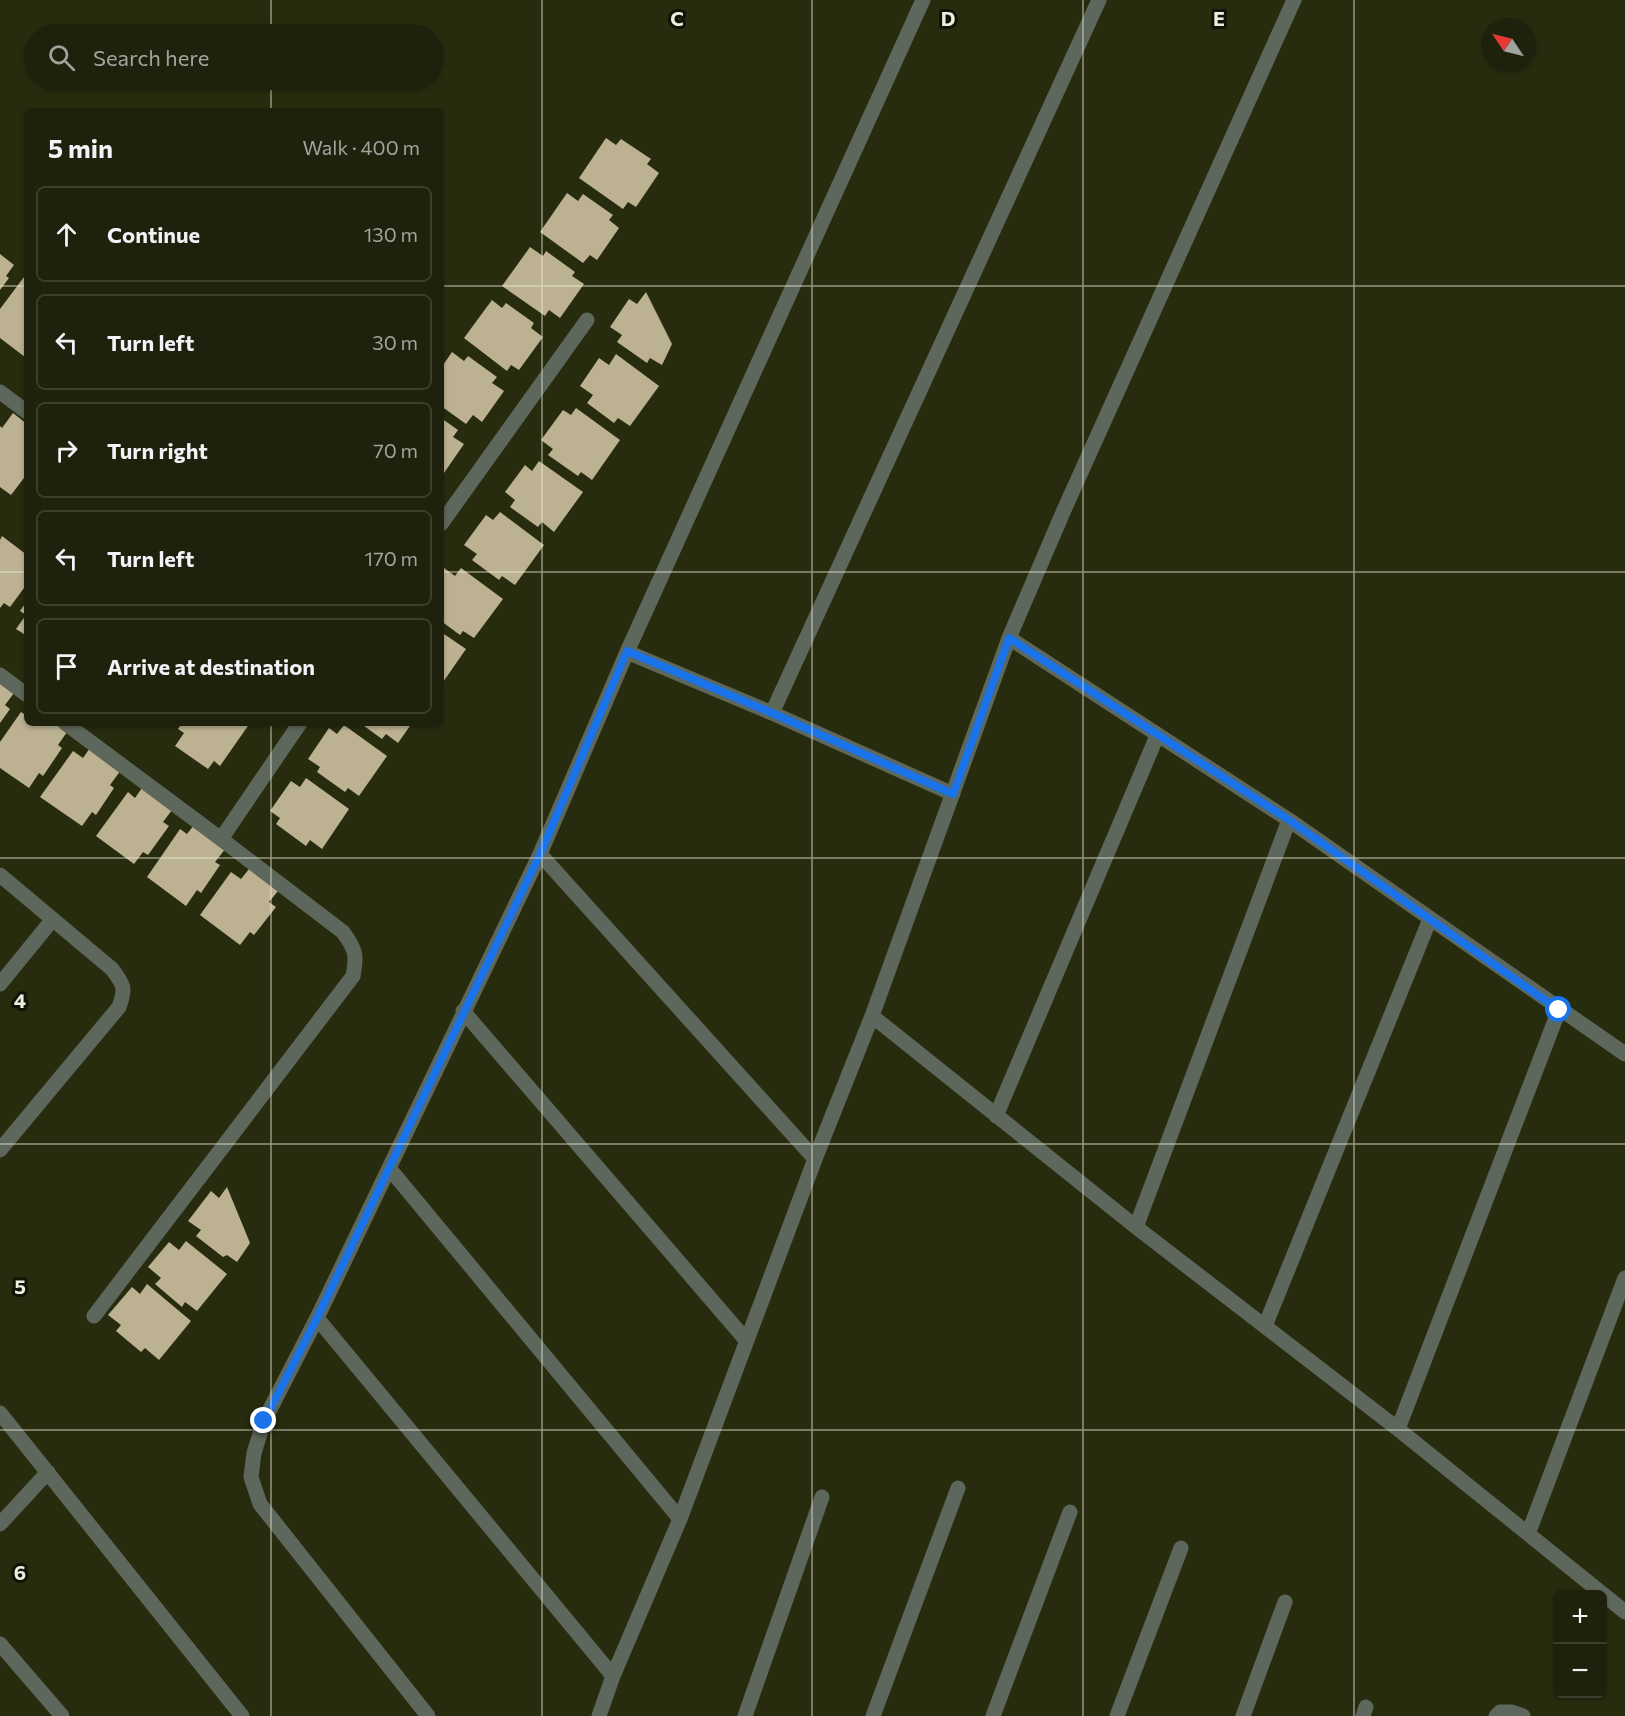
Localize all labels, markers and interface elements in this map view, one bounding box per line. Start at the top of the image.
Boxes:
text: C [670,6,684,30]
text: D [941,6,955,30]
text: E [1213,6,1225,30]
north arrow [1481,18,1535,72]
search box [24,24,444,90]
icon: search [45,41,78,74]
text: Search here [93,44,209,71]
text: 5 min [48,132,113,163]
text: Walk · 400 m [303,135,420,159]
icon: ahead [50,218,83,251]
text: Continue [107,221,200,248]
text: 130 m [364,222,418,246]
icon: left [50,326,83,359]
text: Turn left [107,329,194,356]
text: 30 m [372,330,418,354]
icon: right [50,434,83,467]
text: Turn right [107,437,208,464]
text: 70 m [373,438,418,462]
icon: left [50,542,83,575]
text: Turn left [107,545,194,572]
text: 170 m [365,546,418,570]
icon: arrive [50,650,83,683]
text: Arrive at destination [107,653,315,680]
text: 4 [14,988,26,1012]
route start [1545,996,1571,1022]
text: 5 [14,1274,26,1298]
route end [250,1407,276,1433]
text: 6 [14,1560,26,1584]
map controls [1553,1590,1607,1698]
button: + [1553,1590,1607,1644]
button: − [1553,1644,1607,1698]

